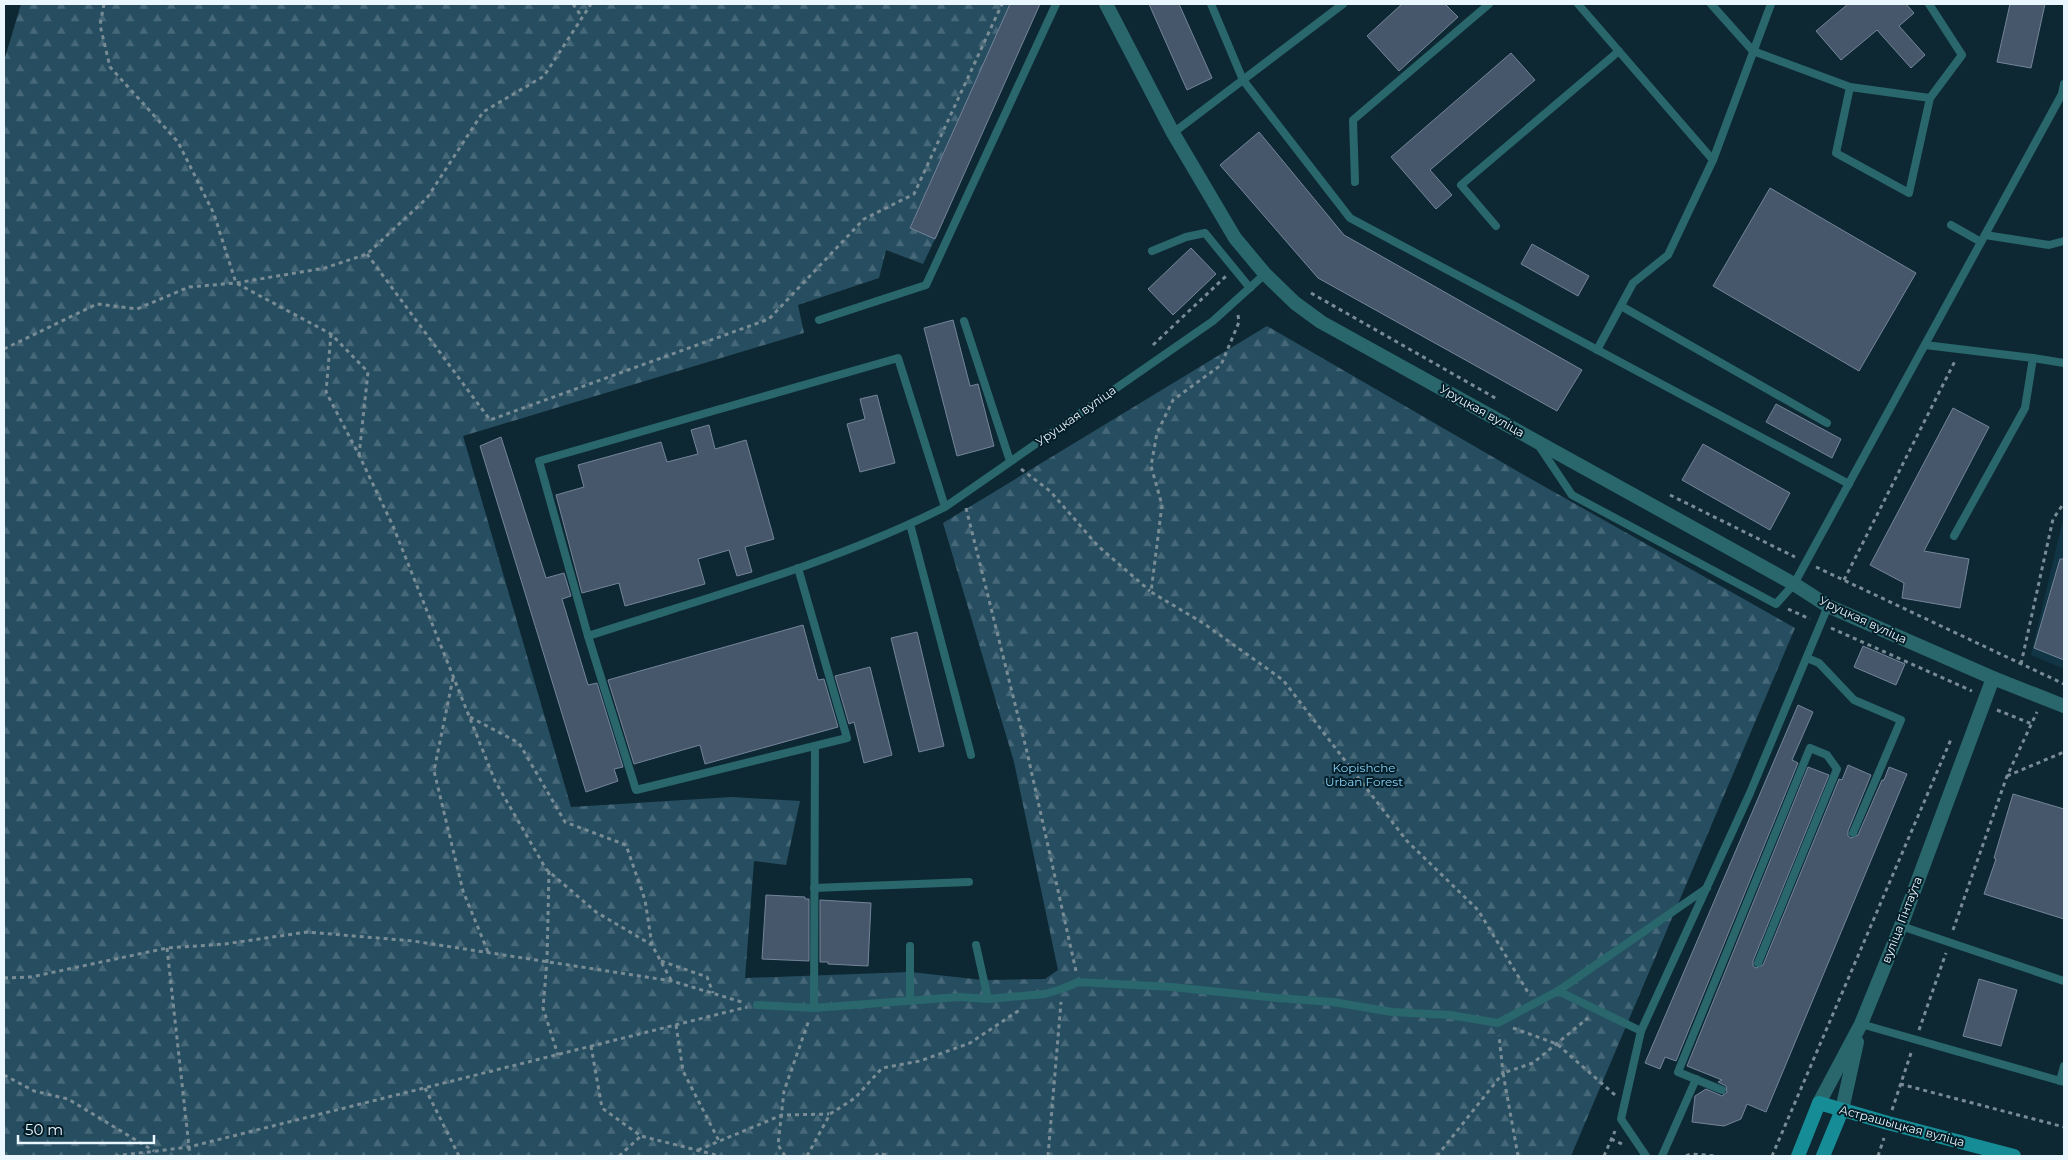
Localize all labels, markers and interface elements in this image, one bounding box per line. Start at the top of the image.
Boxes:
street label: Уруцкая вуліца [1437,381,1527,440]
street label: Уруцкая вуліца [1033,382,1119,449]
street label: Уруцкая вуліца [1817,593,1909,646]
park label: Kopishche Urban Forest [1325,760,1403,789]
street label: вуліца Гінтаўта [1878,874,1925,965]
street label: Астрашыцкая вуліца [1838,1102,1966,1149]
scale bar [18,1112,154,1144]
text: 50 m [25,1120,63,1139]

